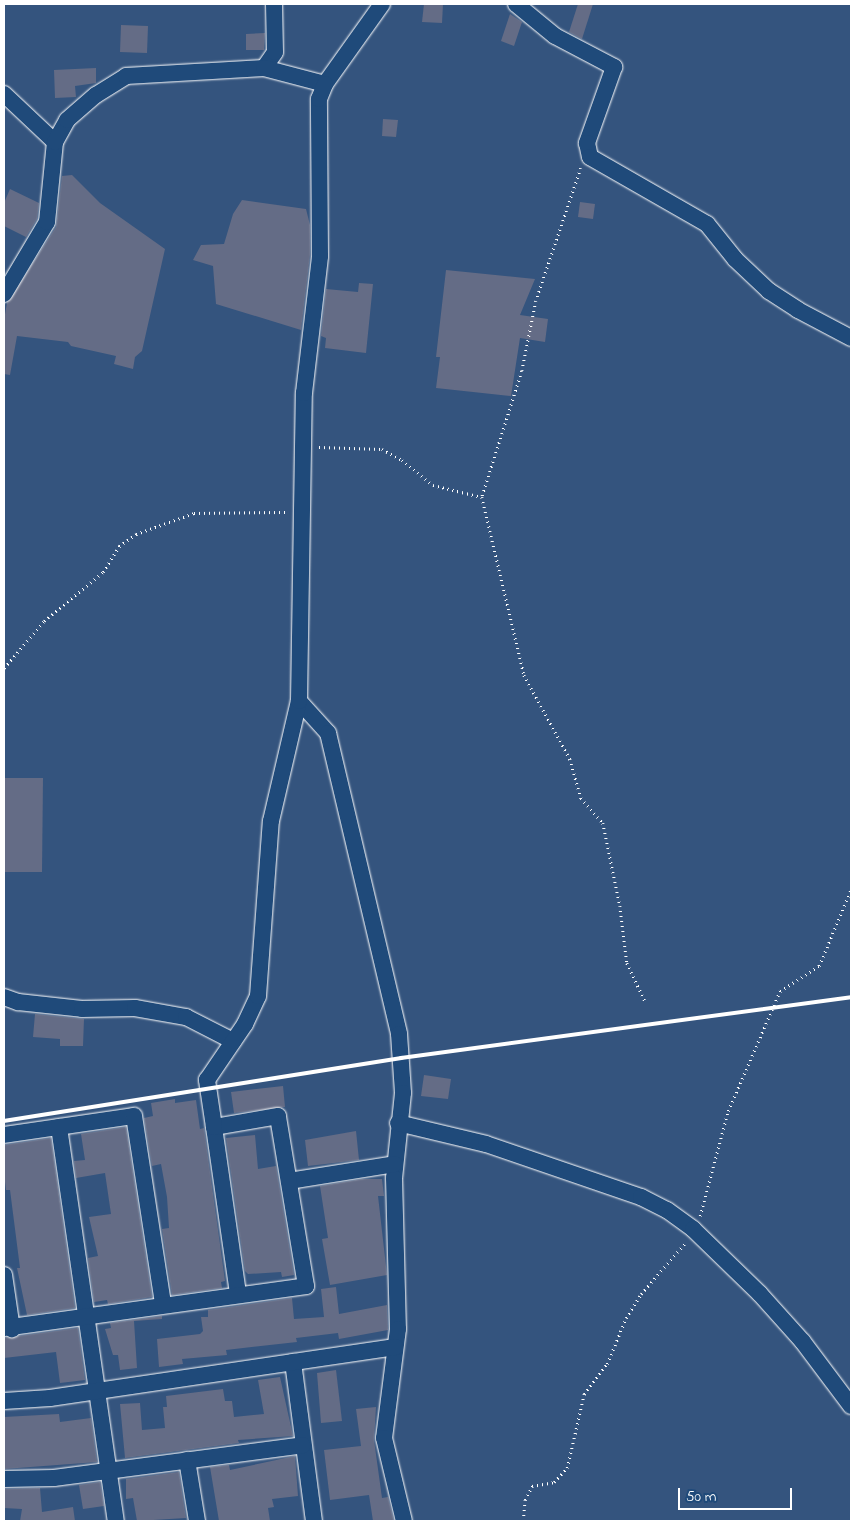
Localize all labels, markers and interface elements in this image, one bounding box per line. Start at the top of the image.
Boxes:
scale bar [680,1478,794,1510]
text: 50 m [686,1486,716,1508]

